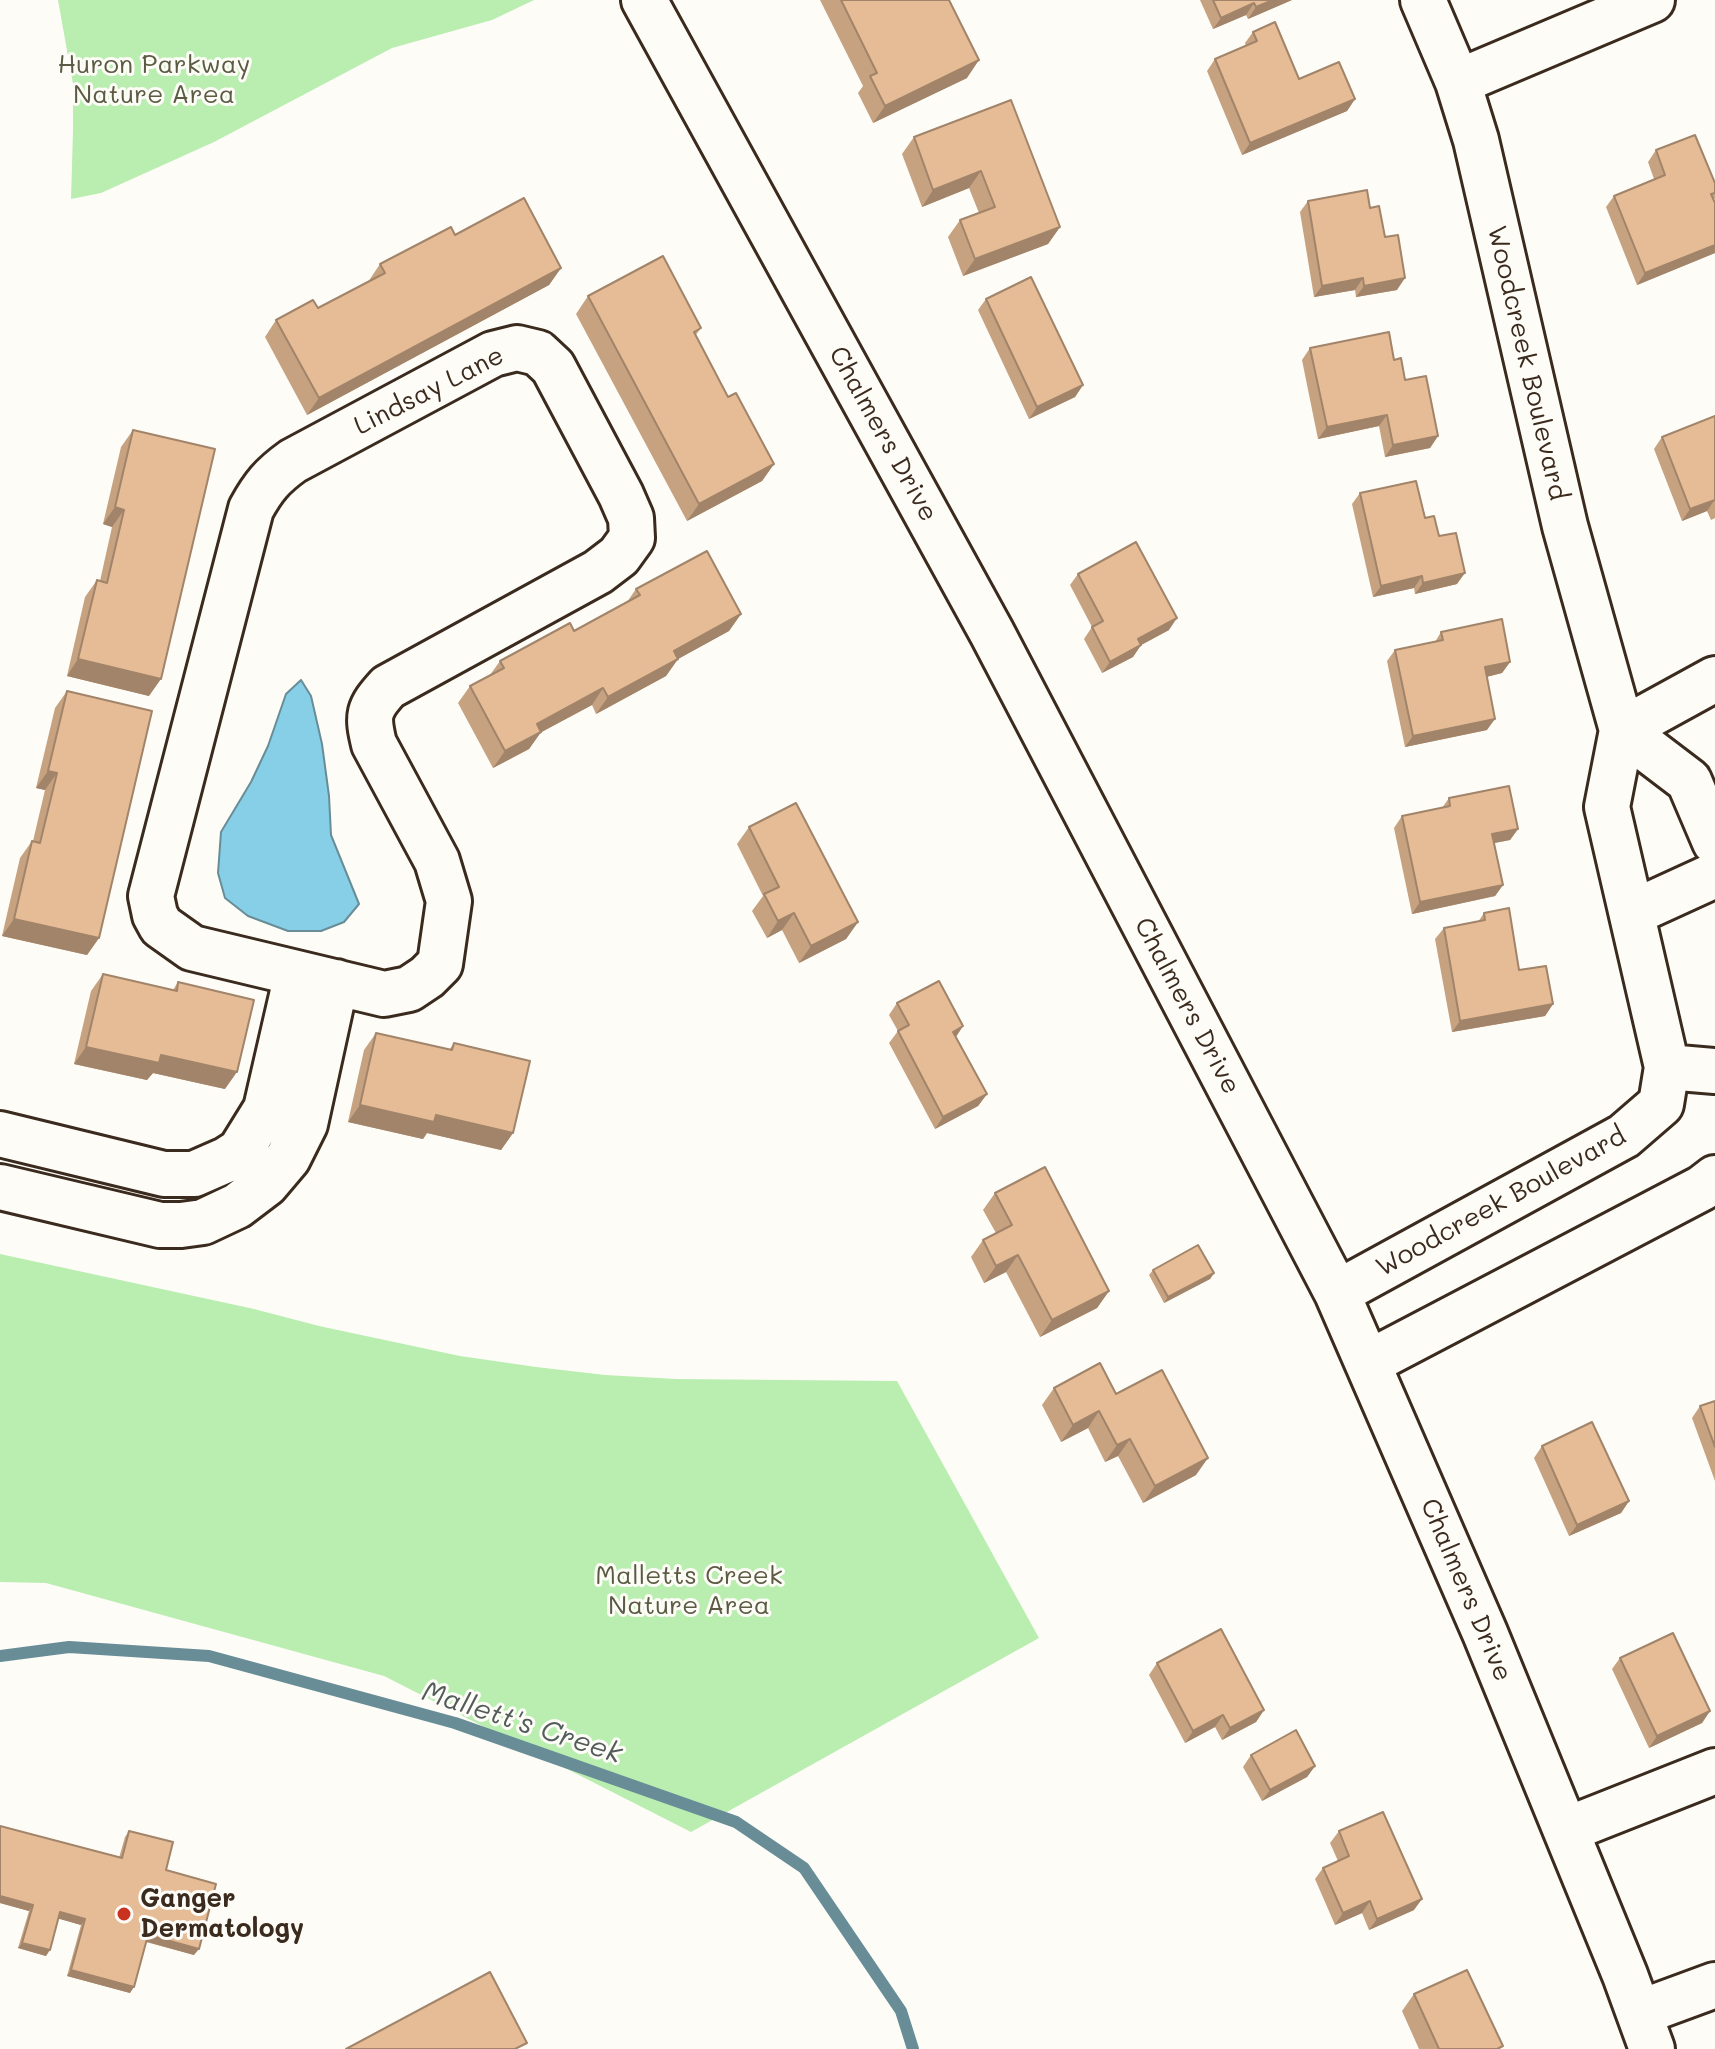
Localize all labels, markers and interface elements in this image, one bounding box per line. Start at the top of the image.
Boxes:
park label: Huron Parkway Nature Area [58,49,250,110]
street label: Woodcreek Boulevard [1480,223,1574,503]
street label: Lindsay Lane [349,340,509,442]
street label: Chalmers Drive [822,341,944,527]
street label: Chalmers Drive [1127,912,1247,1100]
street label: Woodcreek Boulevard [1371,1120,1631,1284]
street label: Chalmers Drive [1413,1494,1519,1686]
park label: Malletts Creek Nature Area [595,1560,783,1622]
water label: Mallett's Creek [418,1675,626,1771]
place label: Ganger Dermatology [140,1883,304,1944]
marker: Ganger Dermatology [115,1905,133,1923]

